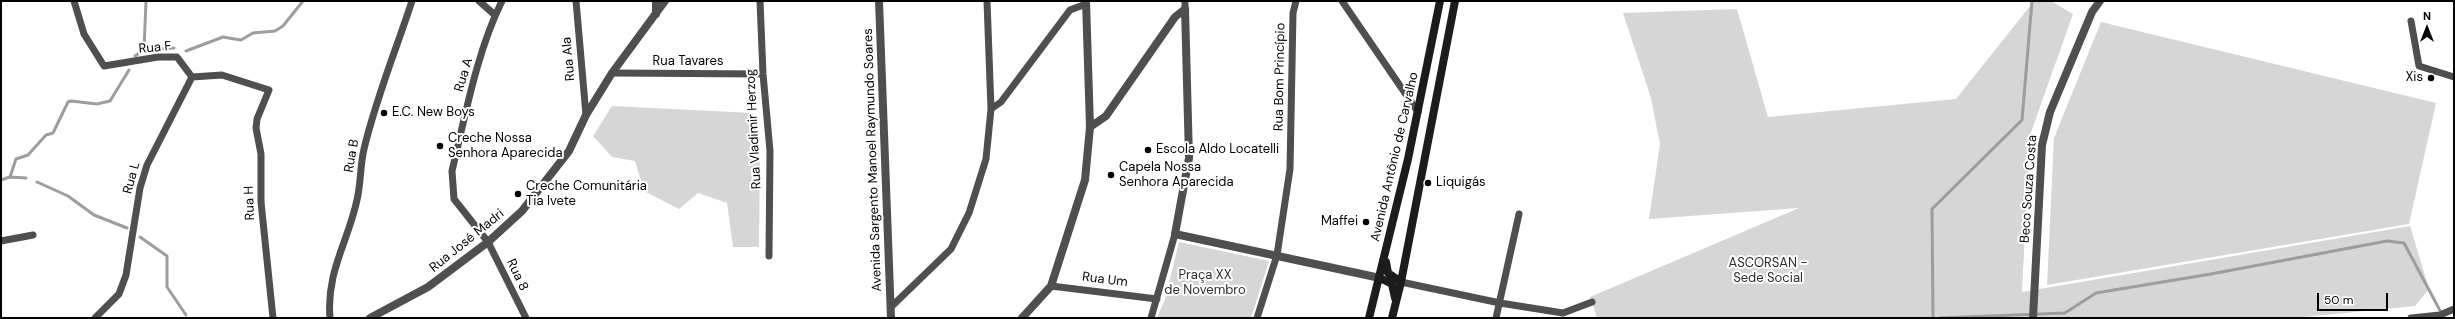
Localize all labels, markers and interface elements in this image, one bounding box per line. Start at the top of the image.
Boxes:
north arrow [2407,8,2447,48]
text: N [2423,9,2431,23]
street label: Rua Bom Princípio [1271,23,1289,131]
street label: Avenida Sargento Manoel Raymundo Soares [861,28,885,292]
street label: Rua Ala [559,36,579,82]
street label: Rua F [138,39,172,57]
street label: Rua Tavares [653,54,723,70]
street label: Rua A [452,56,476,94]
street label: Rua Vladimir Herzog [743,69,765,189]
place label: Xis [2406,70,2423,86]
street label: Avenida Antônio de Carvalho [1368,71,1422,243]
marker: Xis [2426,73,2436,83]
place label: E.C. New Boys [392,105,475,121]
marker: E.C. New Boys [379,108,389,118]
place label: Creche Nossa Senhora Aparecida [448,131,562,162]
street label: Beco Souza Costa [2017,134,2041,244]
street label: Rua B [341,138,363,174]
marker: Creche Nossa Senhora Aparecida [435,141,445,151]
place label: Escola Aldo Locatelli [1156,142,1279,158]
marker: Escola Aldo Locatelli [1143,145,1153,155]
street label: Rua L [120,160,144,196]
place label: Capela Nossa Senhora Aparecida [1119,160,1233,191]
marker: Capela Nossa Senhora Aparecida [1106,170,1116,180]
place label: Liquigás [1436,175,1486,191]
marker: Liquigás [1423,178,1433,188]
place label: Creche Comunitária Tia Ivete [526,179,647,210]
street label: Rua H [242,185,258,221]
marker: Creche Comunitária Tia Ivete [513,189,523,199]
street label: Rua José Madri [427,206,507,276]
place label: Maffei [1321,214,1358,230]
marker: Maffei [1361,217,1371,227]
street label: Rua 8 [503,256,531,294]
park label: ASCORSAN - Sede Social [1729,256,1807,287]
park label: Praça XX de Novembro [1164,268,1246,299]
street label: Rua Um [1081,269,1129,291]
scale bar [2319,285,2390,311]
text: 50 m [2324,292,2353,308]

